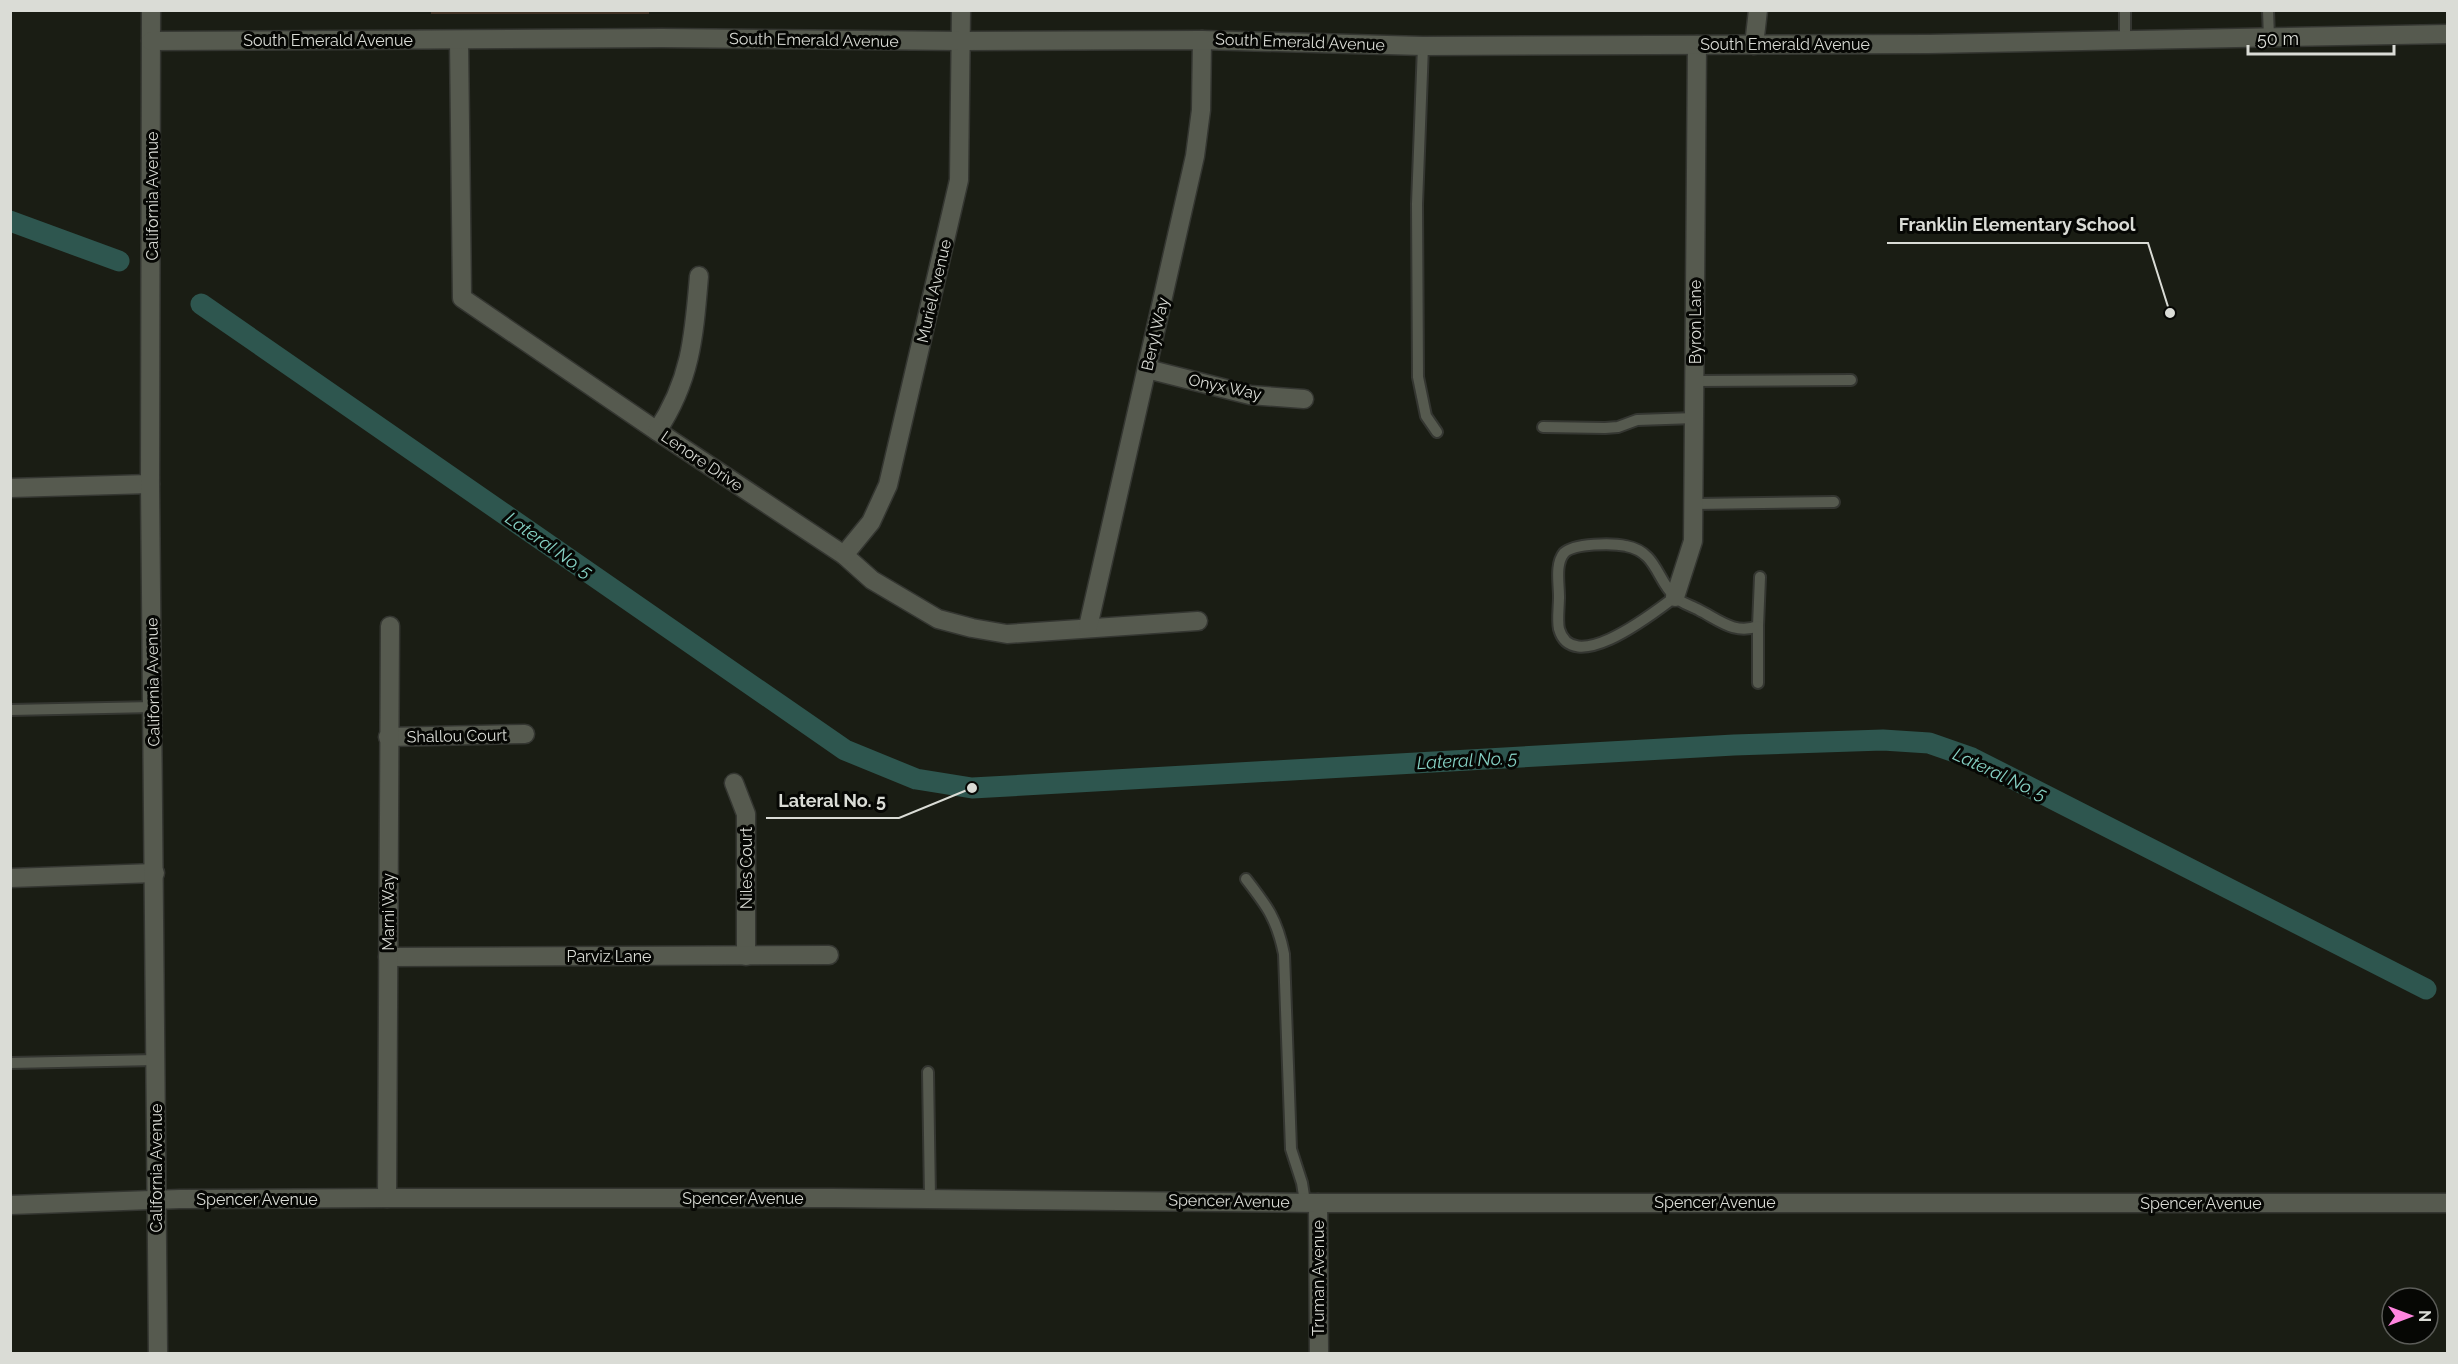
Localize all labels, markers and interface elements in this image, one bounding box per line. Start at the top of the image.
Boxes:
scale bar [2248,18,2394,56]
text: 50 m [2257,28,2299,49]
street label: South Emerald Avenue [729,29,899,51]
street label: South Emerald Avenue [1215,30,1385,54]
street label: South Emerald Avenue [243,31,413,50]
street label: South Emerald Avenue [1700,35,1870,54]
street label: California Avenue [143,132,162,260]
callout: Franklin Elementary School [1887,207,2148,243]
text: Franklin Elementary School [1899,214,2136,235]
street label: Muriel Avenue [913,237,955,345]
street label: Byron Lane [1686,280,1705,364]
street label: Beryl Way [1137,295,1173,373]
street label: Onyx Way [1187,370,1264,404]
street label: Lenore Drive [658,427,746,495]
water label: Lateral No. 5 [502,507,597,583]
street label: California Avenue [142,617,164,747]
street label: Shallou Court [407,726,508,746]
water label: Lateral No. 5 [1950,743,2051,805]
water label: Lateral No. 5 [1416,747,1519,773]
callout: Lateral No. 5 [766,782,899,818]
text: Lateral No. 5 [778,790,886,811]
street label: Niles Court [737,826,756,909]
street label: Marni Way [379,873,398,951]
street label: Parviz Lane [567,947,651,966]
street label: California Avenue [147,1104,166,1232]
street label: Spencer Avenue [682,1189,804,1208]
street label: Spencer Avenue [196,1190,318,1209]
street label: Spencer Avenue [1168,1190,1290,1212]
street label: Spencer Avenue [1654,1193,1776,1212]
street label: Spencer Avenue [2140,1194,2262,1213]
street label: Truman Avenue [1309,1220,1328,1336]
north arrow [2380,1286,2440,1346]
text: N [2415,1310,2434,1322]

